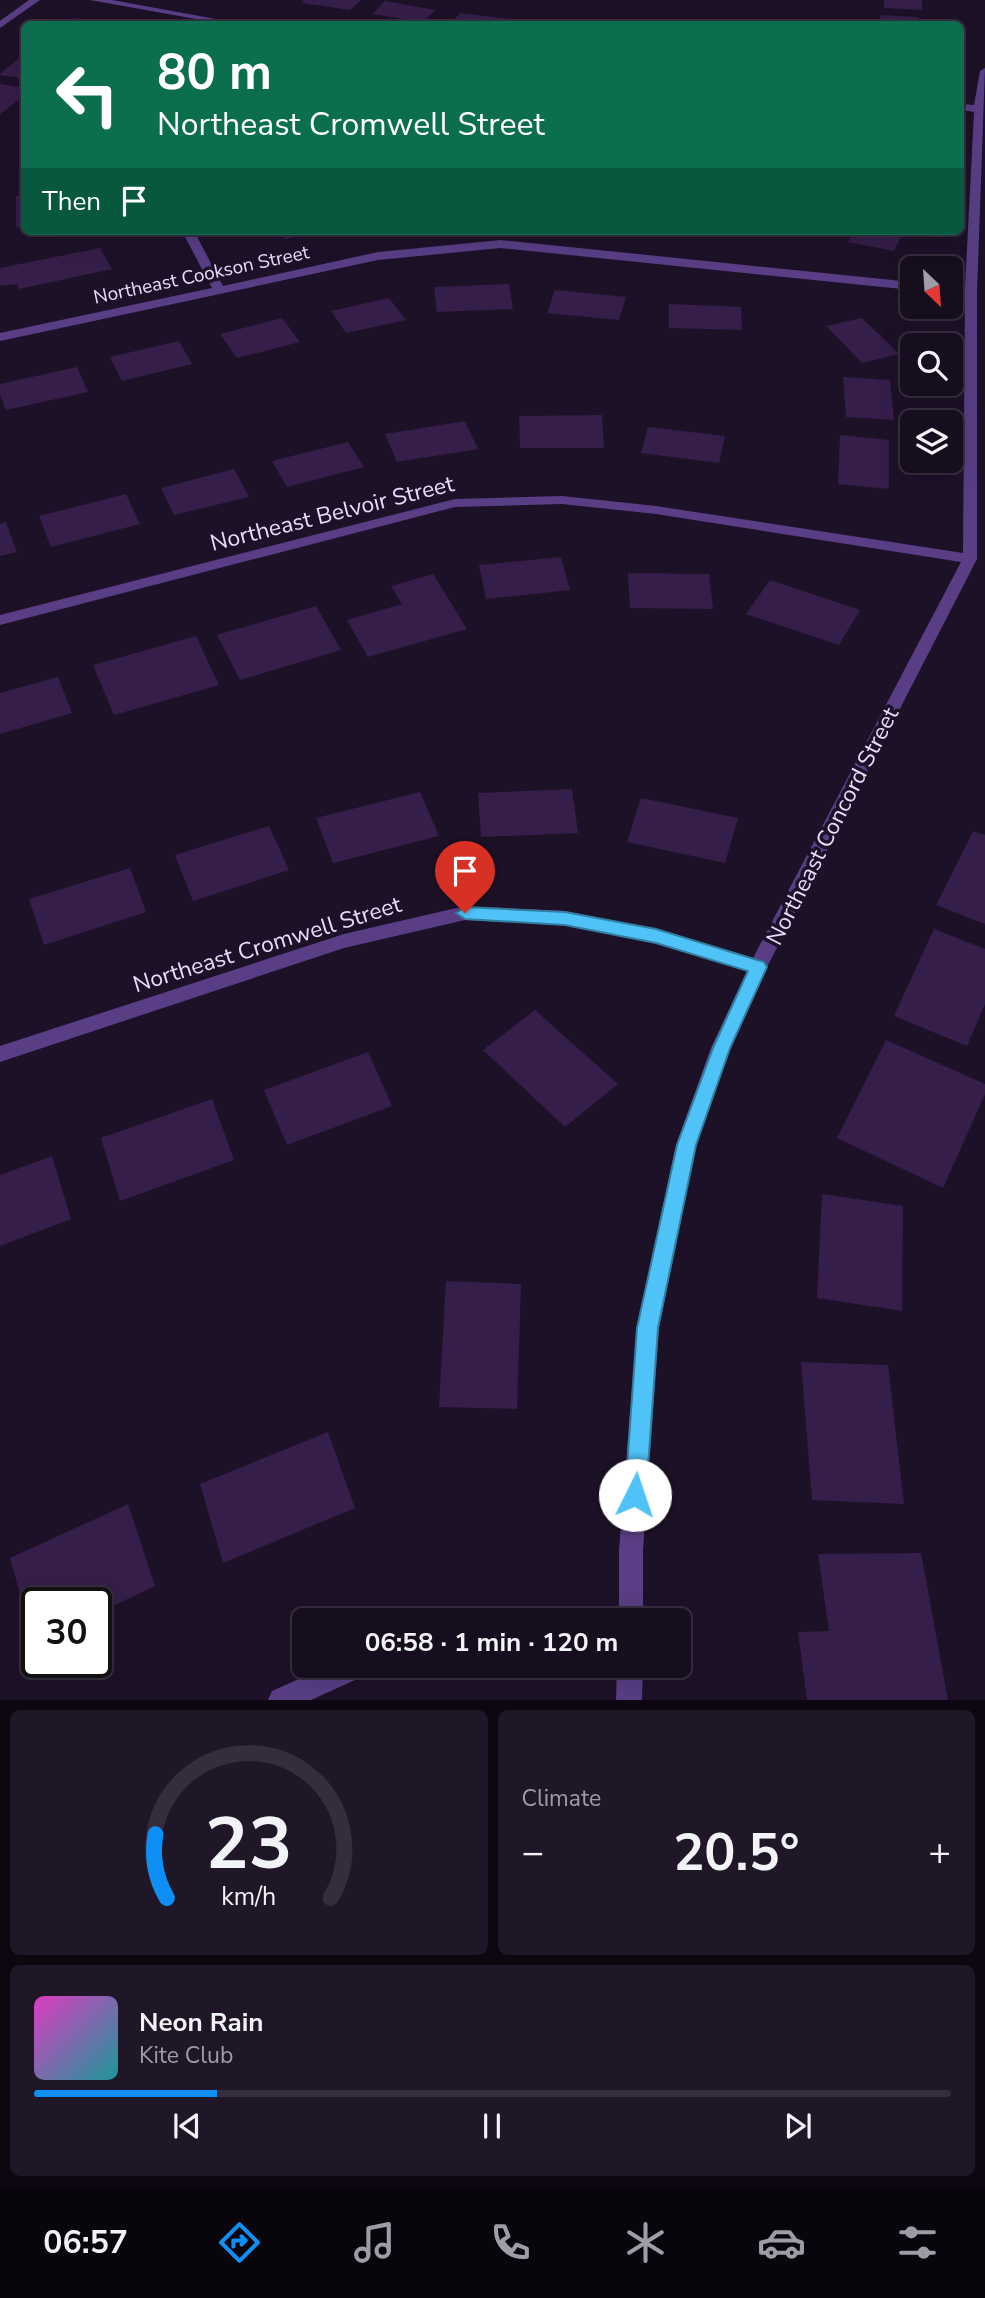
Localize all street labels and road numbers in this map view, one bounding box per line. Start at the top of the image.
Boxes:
street label: Northeast Cookson Street [91,239,312,311]
street label: Northeast Belvoir Street [207,468,458,559]
street label: Northeast Concord Street [759,701,906,950]
street label: Northeast Cromwell Street [129,889,406,1000]

